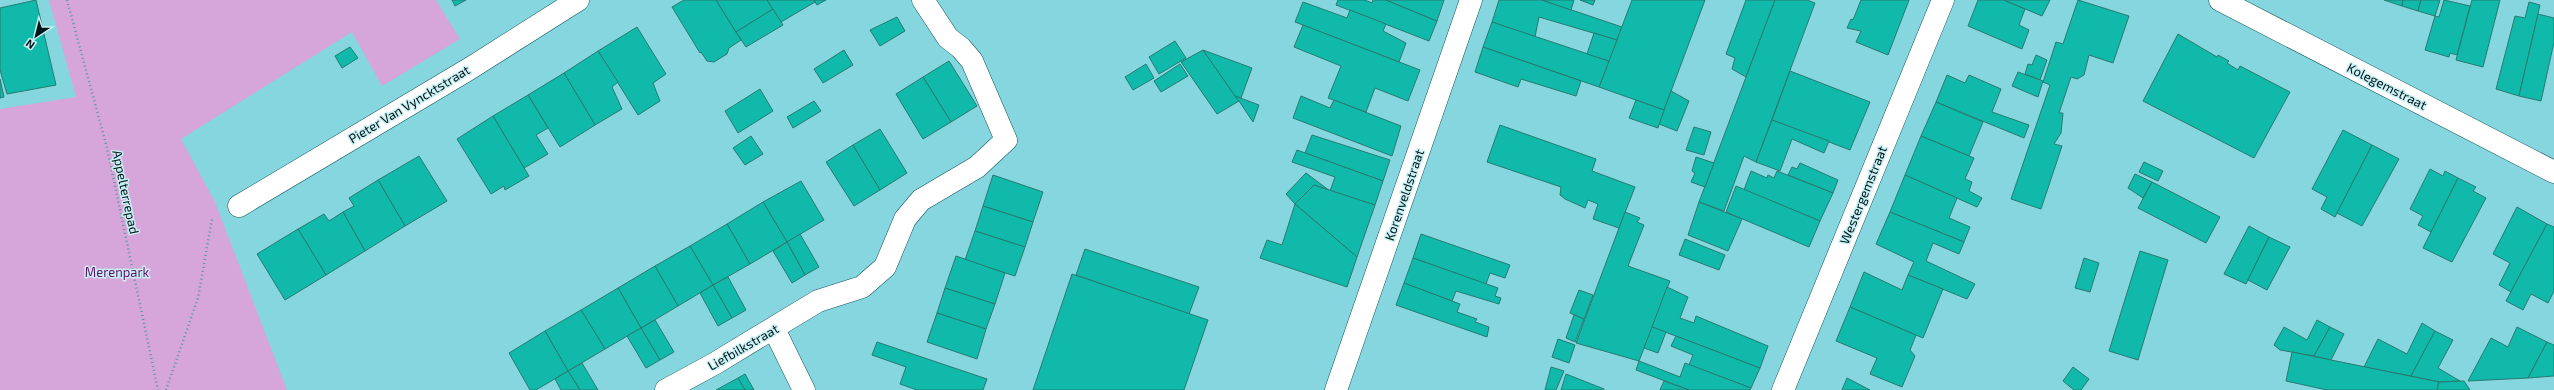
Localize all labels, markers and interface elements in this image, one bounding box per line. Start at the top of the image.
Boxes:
north arrow [16,16,56,56]
text: N [23,37,37,52]
street label: Kolegemstraat [2344,59,2430,113]
street label: Pieter Van Vyncktstraat [346,61,472,147]
street label: Westergemstraat [1836,144,1890,246]
street label: Korenveldstraat [1381,147,1427,243]
street label: Appelterrepad [109,149,143,235]
park label: Merenpark [85,264,150,280]
street label: Liefbilkstraat [705,320,781,374]

